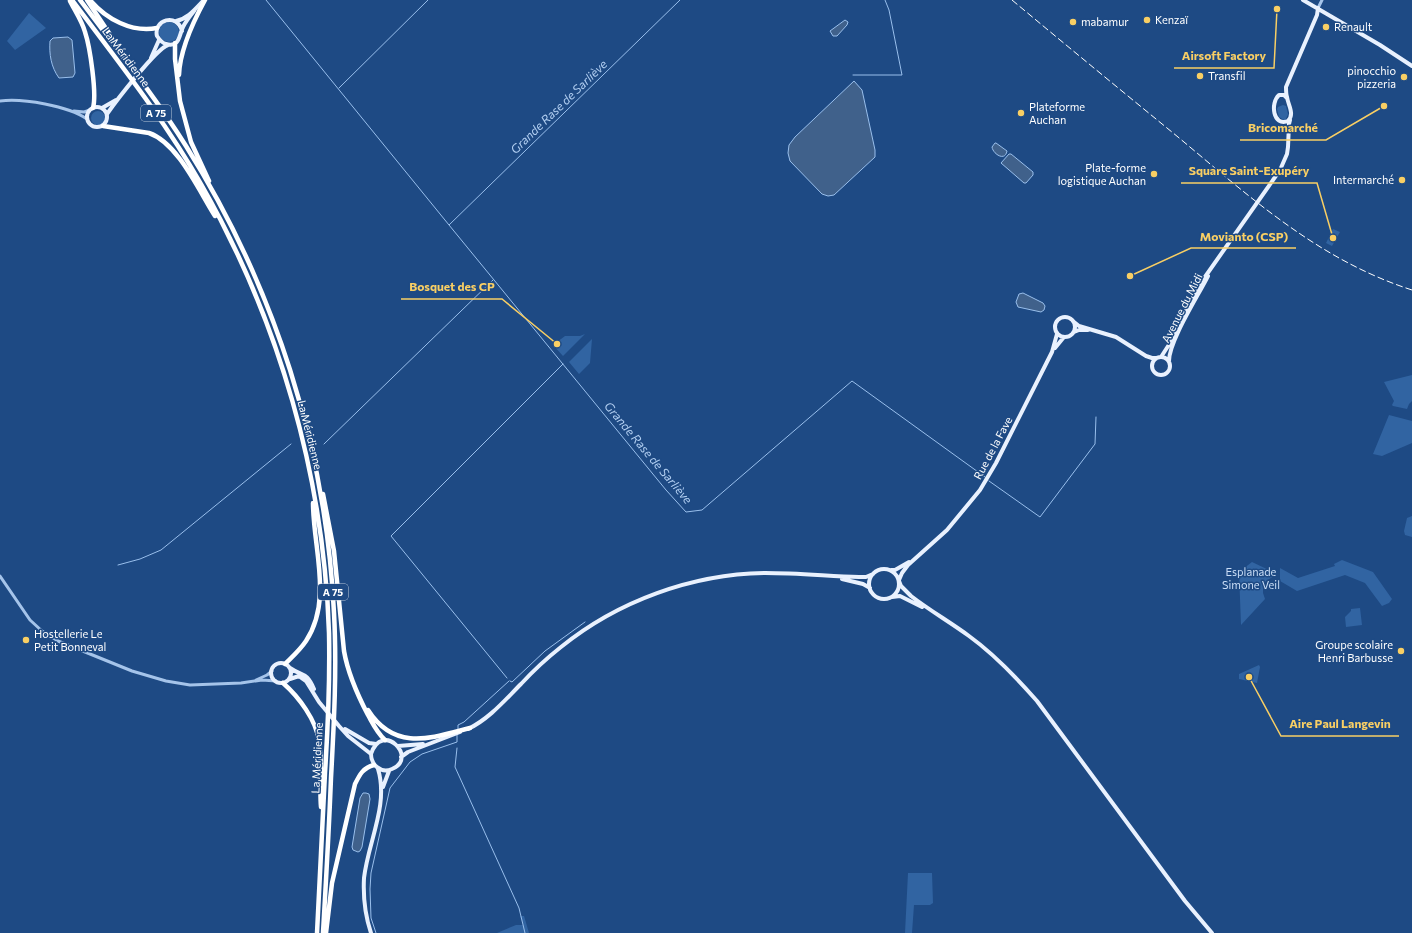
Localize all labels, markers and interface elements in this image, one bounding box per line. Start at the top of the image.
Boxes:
place label: Kenzaï [1155,13,1188,26]
place label: mabamur [1081,15,1129,28]
marker: Kenzaï [1142,15,1152,25]
marker: mabamur [1068,17,1078,27]
place label: Renault [1334,20,1373,33]
marker: Renault [1321,22,1331,32]
street label: La Méridienne [100,24,153,89]
callout: Airsoft Factory [1174,44,1274,68]
text: Airsoft Factory [1182,48,1267,62]
water label: Grande Rase de Sarliève [507,56,610,156]
place label: pinocchio pizzeria [1347,64,1396,90]
place label: Transfil [1208,69,1245,82]
marker: Transfil [1195,71,1205,81]
marker: pinocchio pizzeria [1399,72,1409,82]
place label: Plateforme Auchan [1029,100,1085,126]
road number: A 75 [141,105,171,121]
marker: Plateforme Auchan [1016,108,1026,118]
callout: Bricomarché [1240,116,1326,140]
text: Bricomarché [1248,120,1318,134]
callout: Square Saint-Exupéry [1181,159,1317,183]
place label: Plate-forme logistique Auchan [1058,161,1146,187]
text: Square Saint-Exupéry [1189,163,1310,177]
marker: Plate-forme logistique Auchan [1149,169,1159,179]
place label: Intermarché [1333,173,1394,186]
marker: Intermarché [1397,175,1407,185]
callout: Movianto (CSP) [1191,224,1296,248]
text: Movianto (CSP) [1200,229,1288,243]
street label: Avenue du Midi [1159,271,1205,345]
callout: Bosquet des CP [401,275,502,299]
text: Bosquet des CP [409,279,495,293]
water label: Grande Rase de Sarliève [602,398,696,507]
street label: La Méridienne [296,399,325,471]
street label: Rue de la Fave [971,414,1015,481]
park label: Esplanade Simone Veil [1222,565,1280,591]
road number: A 75 [318,584,348,600]
place label: Hostellerie Le Petit Bonneval [34,627,106,653]
marker: Hostellerie Le Petit Bonneval [21,635,31,645]
place label: Groupe scolaire Henri Barbusse [1315,638,1393,664]
marker: Groupe scolaire Henri Barbusse [1396,646,1406,656]
callout: Aire Paul Langevin [1281,712,1399,736]
text: Aire Paul Langevin [1289,716,1391,730]
street label: La Méridienne [308,722,325,794]

